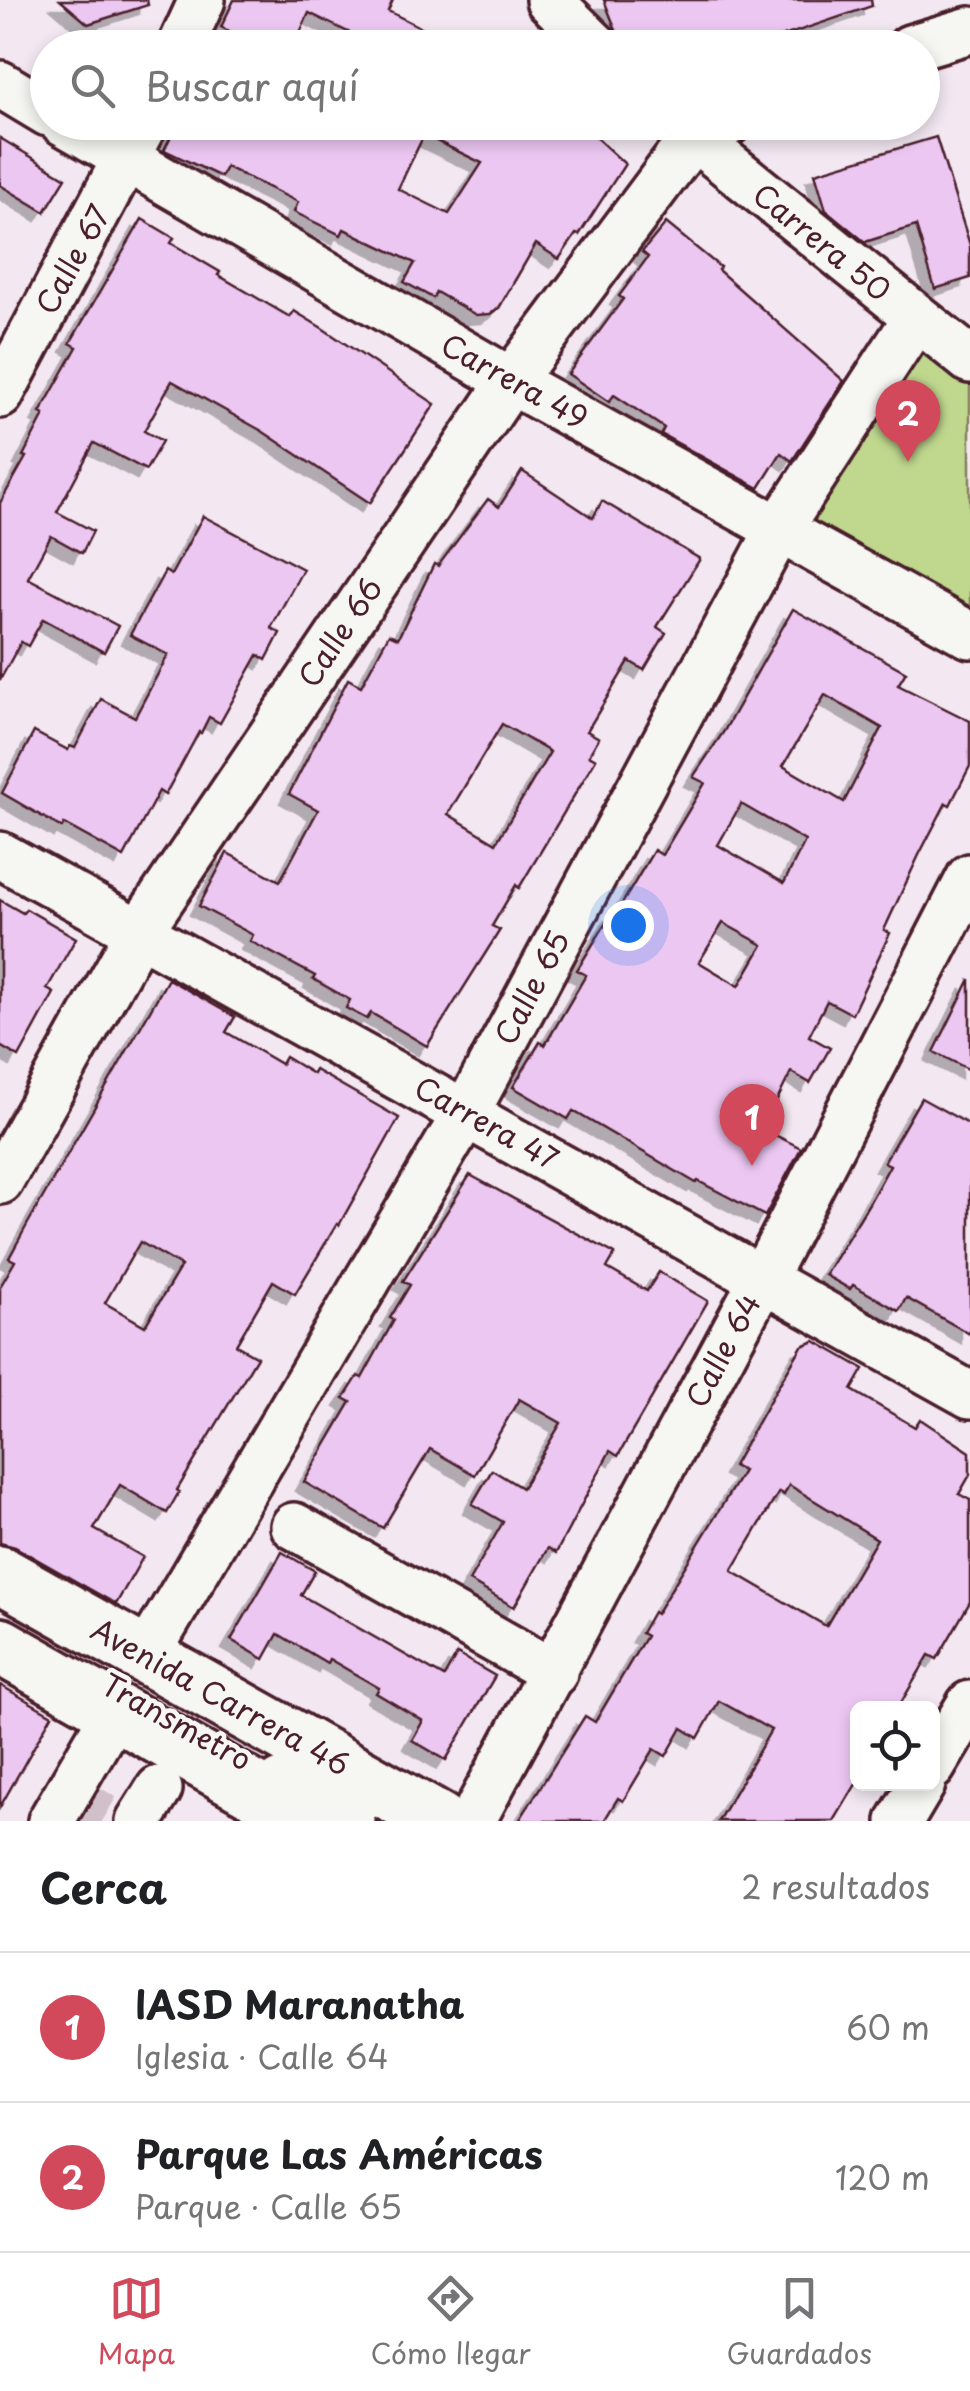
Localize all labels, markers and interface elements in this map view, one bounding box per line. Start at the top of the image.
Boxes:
search box [30,30,940,140]
text: Buscar aquí [145,57,359,114]
icon: search [65,58,120,113]
street label: Carrera 50 [744,171,901,311]
street label: Calle 67 [23,196,120,322]
street label: Carrera 49 [433,321,597,439]
pin: 2 [876,380,940,462]
street label: Calle 66 [286,568,392,696]
your location [603,900,654,951]
street label: Calle 65 [482,922,580,1052]
street label: Carrera 47 [407,1064,568,1180]
pin: 1 [720,1084,784,1166]
street label: Calle 64 [673,1285,771,1415]
street label: Avenida Carrera 46 [84,1606,359,1786]
street label: Transmetro [94,1661,261,1781]
map controls [850,1701,940,1791]
button: locate [850,1701,940,1791]
text: Cerca [40,1855,167,1918]
text: 2 resultados [741,1862,930,1910]
text: IASD Maranatha [135,1975,465,2032]
text: 1 [65,2003,80,2051]
text: 60 m [846,2003,930,2051]
text: Iglesia · Calle 64 [135,2032,389,2080]
text: Parque Las Américas [135,2125,543,2182]
text: 2 [61,2153,84,2201]
text: 120 m [835,2153,930,2201]
text: Parque · Calle 65 [135,2182,402,2230]
tab: Mapa [98,2271,175,2374]
tab: Cómo llegar [371,2271,531,2374]
tab: Guardados [726,2271,872,2374]

